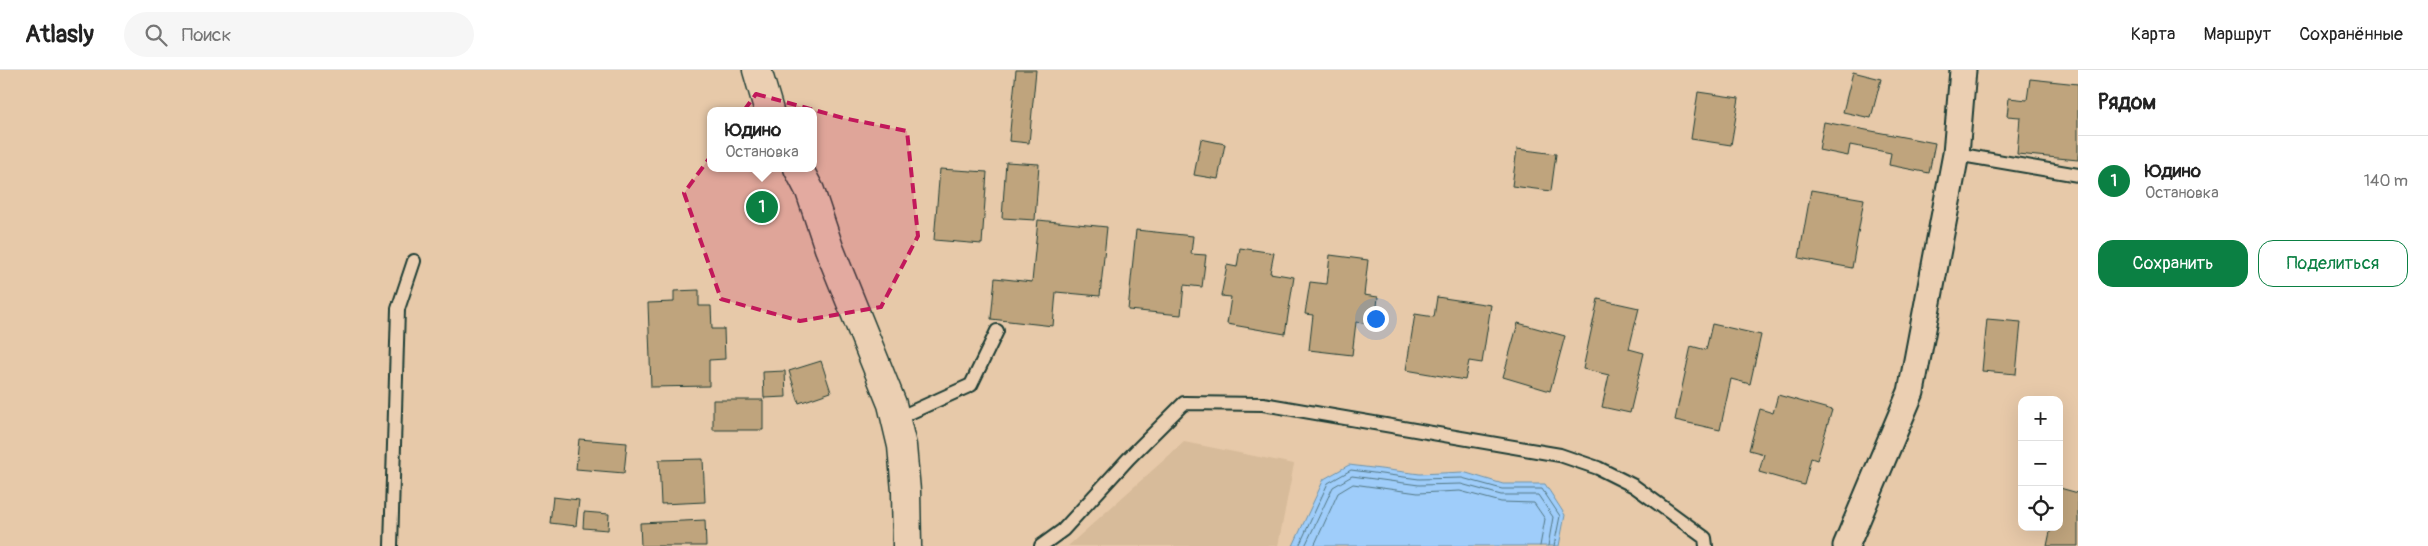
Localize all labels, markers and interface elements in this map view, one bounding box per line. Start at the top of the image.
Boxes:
search box [124,12,474,57]
text: Atlasly [25,20,94,49]
icon: search [142,21,170,49]
text: Поиск [182,23,231,47]
text: Карта [2131,23,2175,46]
text: Маршрут [2203,23,2271,46]
text: Сохранённые [2299,23,2403,46]
text: Рядом [2098,89,2156,116]
popup [707,107,817,172]
text: Юдино [725,118,781,142]
text: Остановка [725,142,799,162]
text: Юдино [2145,159,2201,183]
text: 1 [2111,171,2117,191]
text: 140 m [2364,171,2408,191]
text: Остановка [2145,183,2219,203]
pin: 1 [746,188,778,226]
button: Сохранить [2098,240,2248,287]
button: Поделиться [2258,240,2408,287]
your location [1363,306,1389,332]
map controls [2018,396,2063,531]
button: + [2018,396,2063,441]
button: − [2018,441,2063,486]
button: locate [2018,486,2063,531]

